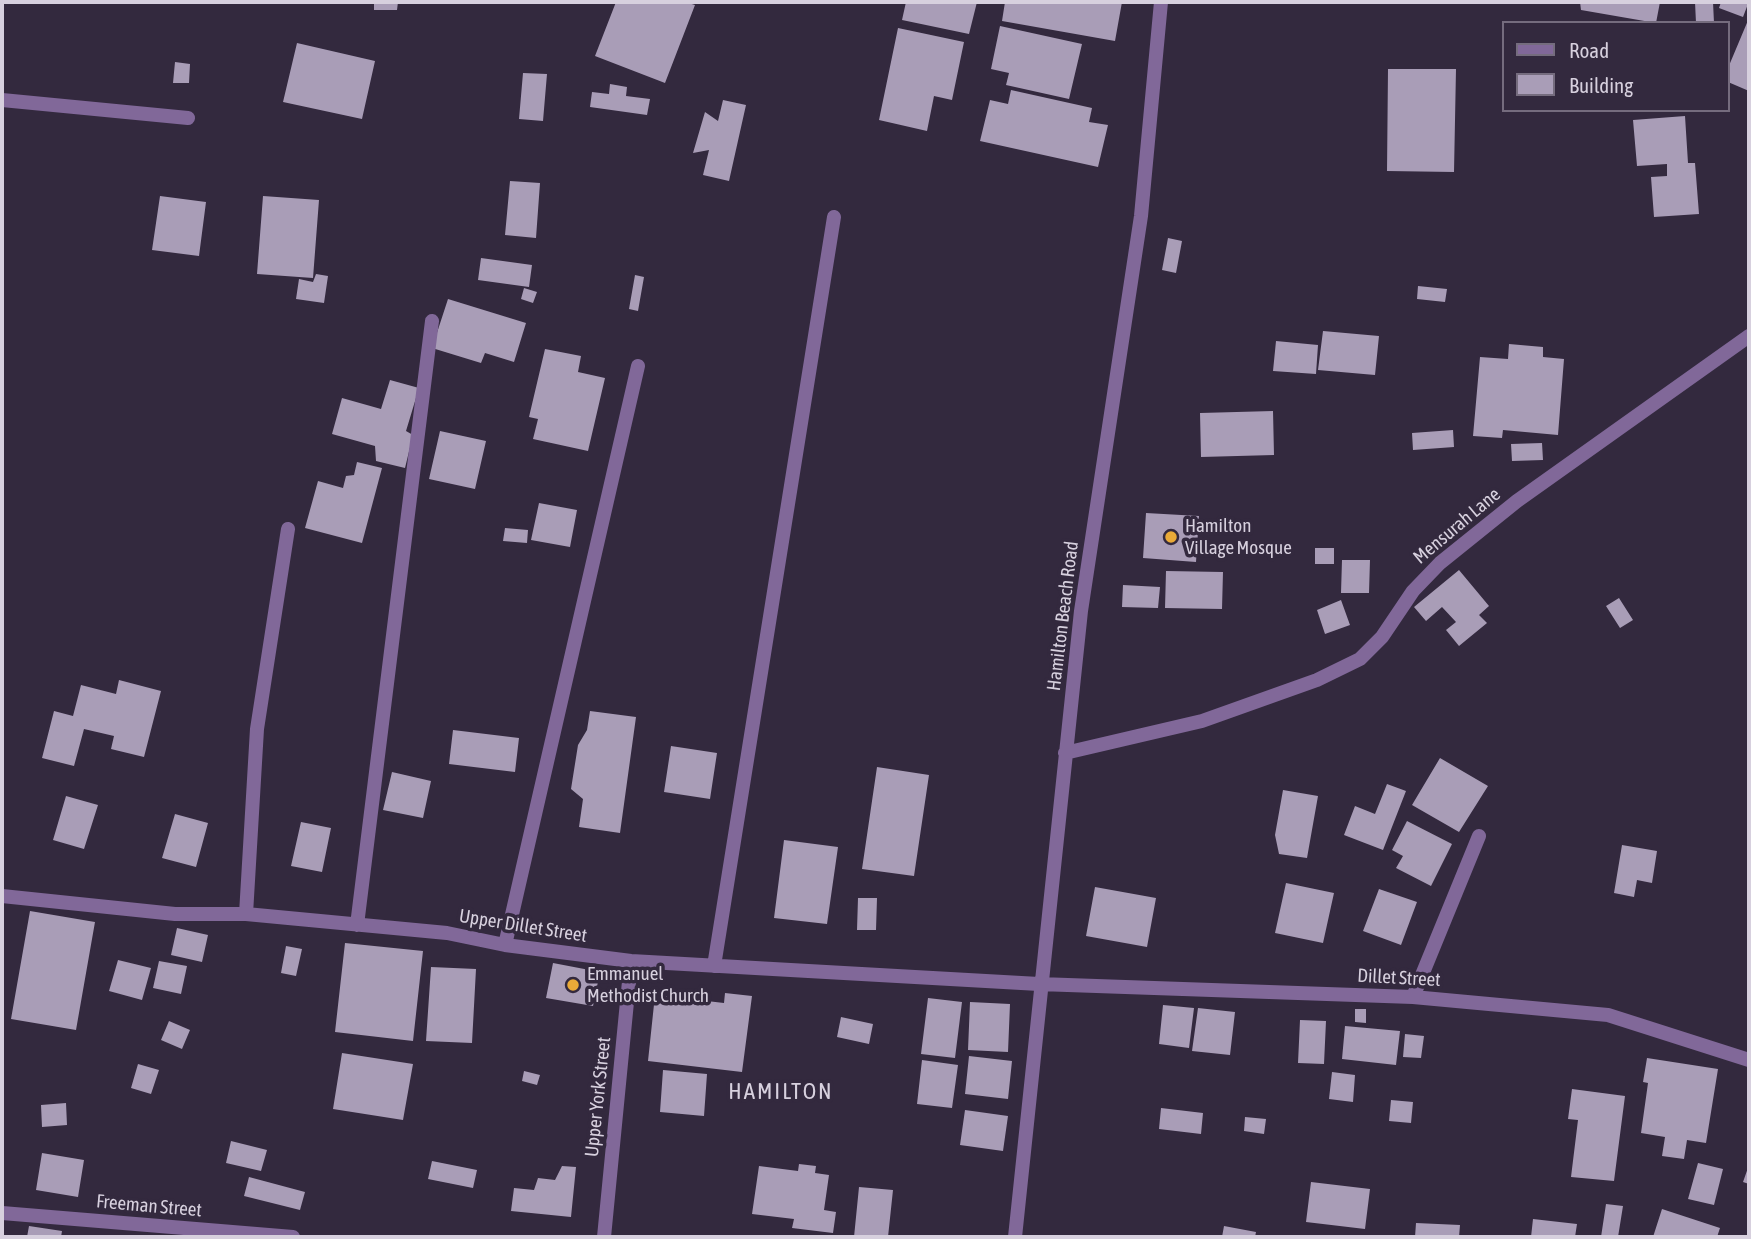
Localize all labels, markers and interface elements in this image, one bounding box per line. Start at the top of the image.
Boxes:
legend [1502,21,1730,112]
text: Road [1569,38,1609,62]
text: Building [1569,73,1633,97]
street label: Mensurah Lane [1409,483,1505,569]
place label: Hamilton Village Mosque [1185,515,1292,559]
marker: Hamilton Village Mosque [1163,529,1179,545]
street label: Hamilton Beach Road [1043,540,1083,692]
street label: Upper Dillet Street [457,905,589,947]
place label: Emmanuel Methodist Church [587,963,709,1007]
street label: Dillet Street [1357,964,1441,992]
marker: Emmanuel Methodist Church [565,977,581,993]
street label: Upper York Street [580,1036,616,1158]
district label: HAMILTON [729,1078,833,1106]
street label: Freeman Street [95,1190,203,1222]

